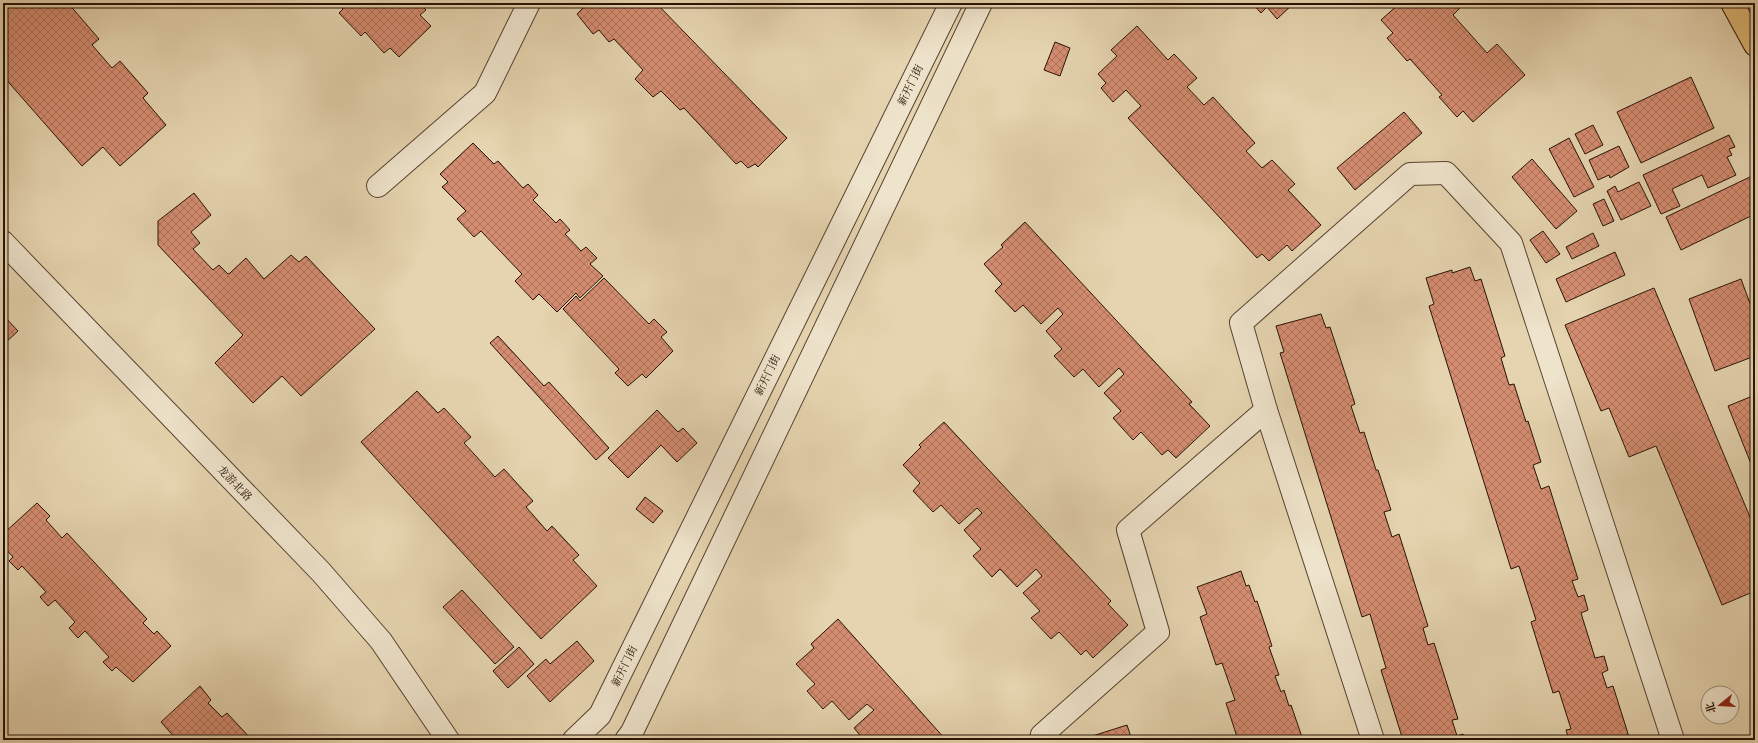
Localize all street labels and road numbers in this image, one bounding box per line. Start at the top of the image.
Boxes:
street label: 新开门街 [894,62,926,108]
street label: 新开门街 [751,352,783,398]
street label: 龙游北路 [215,462,255,504]
street label: 新开门街 [608,643,640,689]

